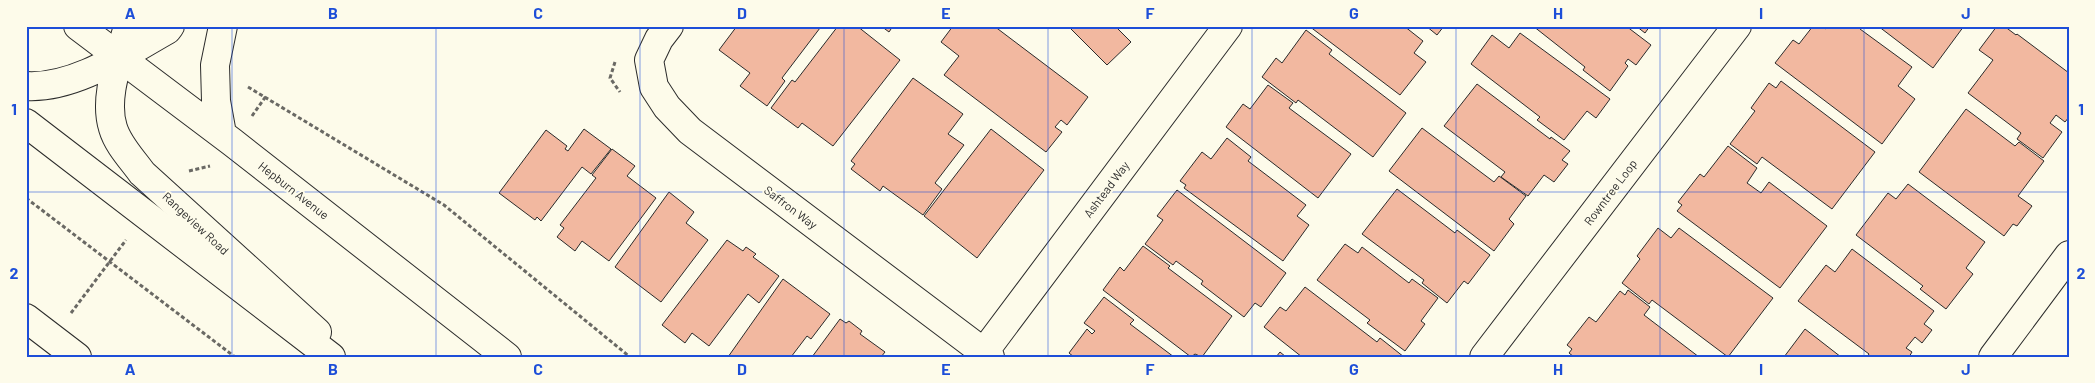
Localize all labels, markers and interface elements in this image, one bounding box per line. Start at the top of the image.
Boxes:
text: A [125,3,136,22]
text: B [328,3,338,22]
text: C [533,3,543,22]
text: D [737,3,747,22]
text: E [941,3,951,22]
text: F [1146,3,1155,22]
text: G [1349,3,1359,22]
text: H [1553,3,1563,22]
text: I [1759,3,1763,22]
text: J [1961,3,1971,22]
text: 1 [11,99,17,118]
text: 1 [2078,99,2084,118]
street label: Rowntree Loop [1581,156,1639,228]
street label: Hepburn Avenue [256,158,332,222]
street label: Ashtead Way [1080,158,1132,220]
street label: Saffron Way [762,182,821,232]
street label: Rangeview Road [160,189,232,257]
text: 2 [10,263,19,282]
text: 2 [2077,263,2086,282]
text: A [125,359,136,378]
text: B [328,359,338,378]
text: C [533,359,543,378]
text: D [737,359,747,378]
text: E [941,359,951,378]
text: F [1146,359,1155,378]
text: G [1349,359,1359,378]
text: H [1553,359,1563,378]
text: I [1759,359,1763,378]
text: J [1961,359,1971,378]

